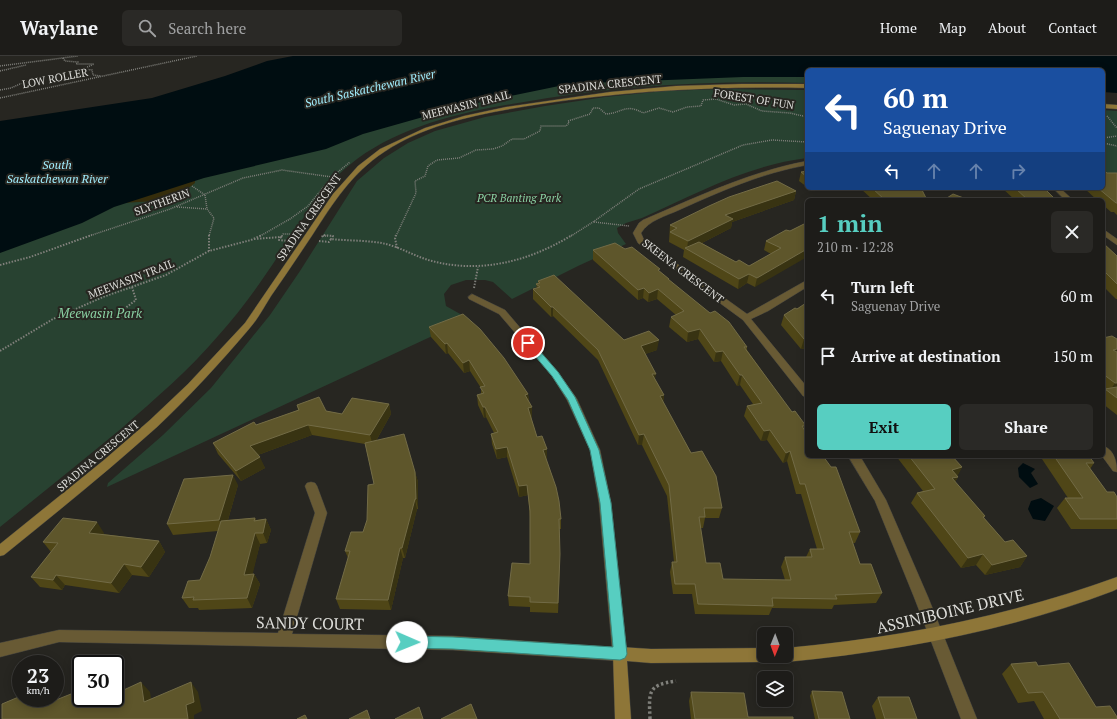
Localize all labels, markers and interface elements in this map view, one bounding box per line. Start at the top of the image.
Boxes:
search box [122,10,402,46]
text: Waylane [20,15,98,40]
icon: search [136,17,158,39]
text: Search here [168,18,246,38]
text: Home [880,18,917,37]
text: Map [939,18,966,37]
text: About [988,18,1026,37]
text: Contact [1048,18,1097,37]
street label: LOW ROLLER [21,65,89,91]
water label: South Saskatchewan River [303,65,438,110]
street label: SPADINA CRESCENT [558,72,662,96]
text: 60 m [883,79,948,116]
icon: left [817,84,869,136]
street label: FOREST OF FUN [713,86,795,112]
street label: MEEWASIN TRAIL [420,87,512,123]
text: Saguenay Drive [883,115,1007,139]
water label: South Saskatchewan River [6,157,109,186]
icon: left [881,160,903,182]
icon: ahead [923,160,945,182]
icon: ahead [965,160,987,182]
icon: right [1007,160,1029,182]
street label: SPADINA CRESCENT [274,170,345,263]
street label: SLYTHERIN [132,185,192,219]
park label: PCR Banting Park [476,191,562,205]
text: 1 min [817,207,883,239]
button: close [1051,211,1093,253]
street label: SKEENA CRESCENT [639,236,727,306]
text: 210 m · 12:28 [817,238,894,256]
street label: MEEWASIN TRAIL [86,256,176,302]
text: Turn left [851,277,915,297]
icon: left [817,285,839,307]
text: 60 m [1060,286,1093,306]
text: Saguenay Drive [851,297,940,315]
park label: Meewasin Park [57,304,143,322]
pin [511,326,545,360]
icon: arrive [517,332,539,354]
icon: arrive [817,345,839,367]
text: Arrive at destination [851,346,1001,366]
text: 150 m [1052,346,1093,366]
button: Exit [817,404,951,450]
button: Share [959,404,1093,450]
street label: SPADINA CRESCENT [54,417,142,495]
street label: ASSINIBOINE DRIVE [874,583,1026,639]
street label: SANDY COURT [256,611,364,635]
position arrow [386,621,428,663]
north arrow [757,627,793,663]
map controls [757,627,793,707]
speed limit sign: 30 [72,655,124,707]
text: 23 [27,662,49,689]
button: layers [757,671,793,707]
text: km/h [26,684,50,697]

